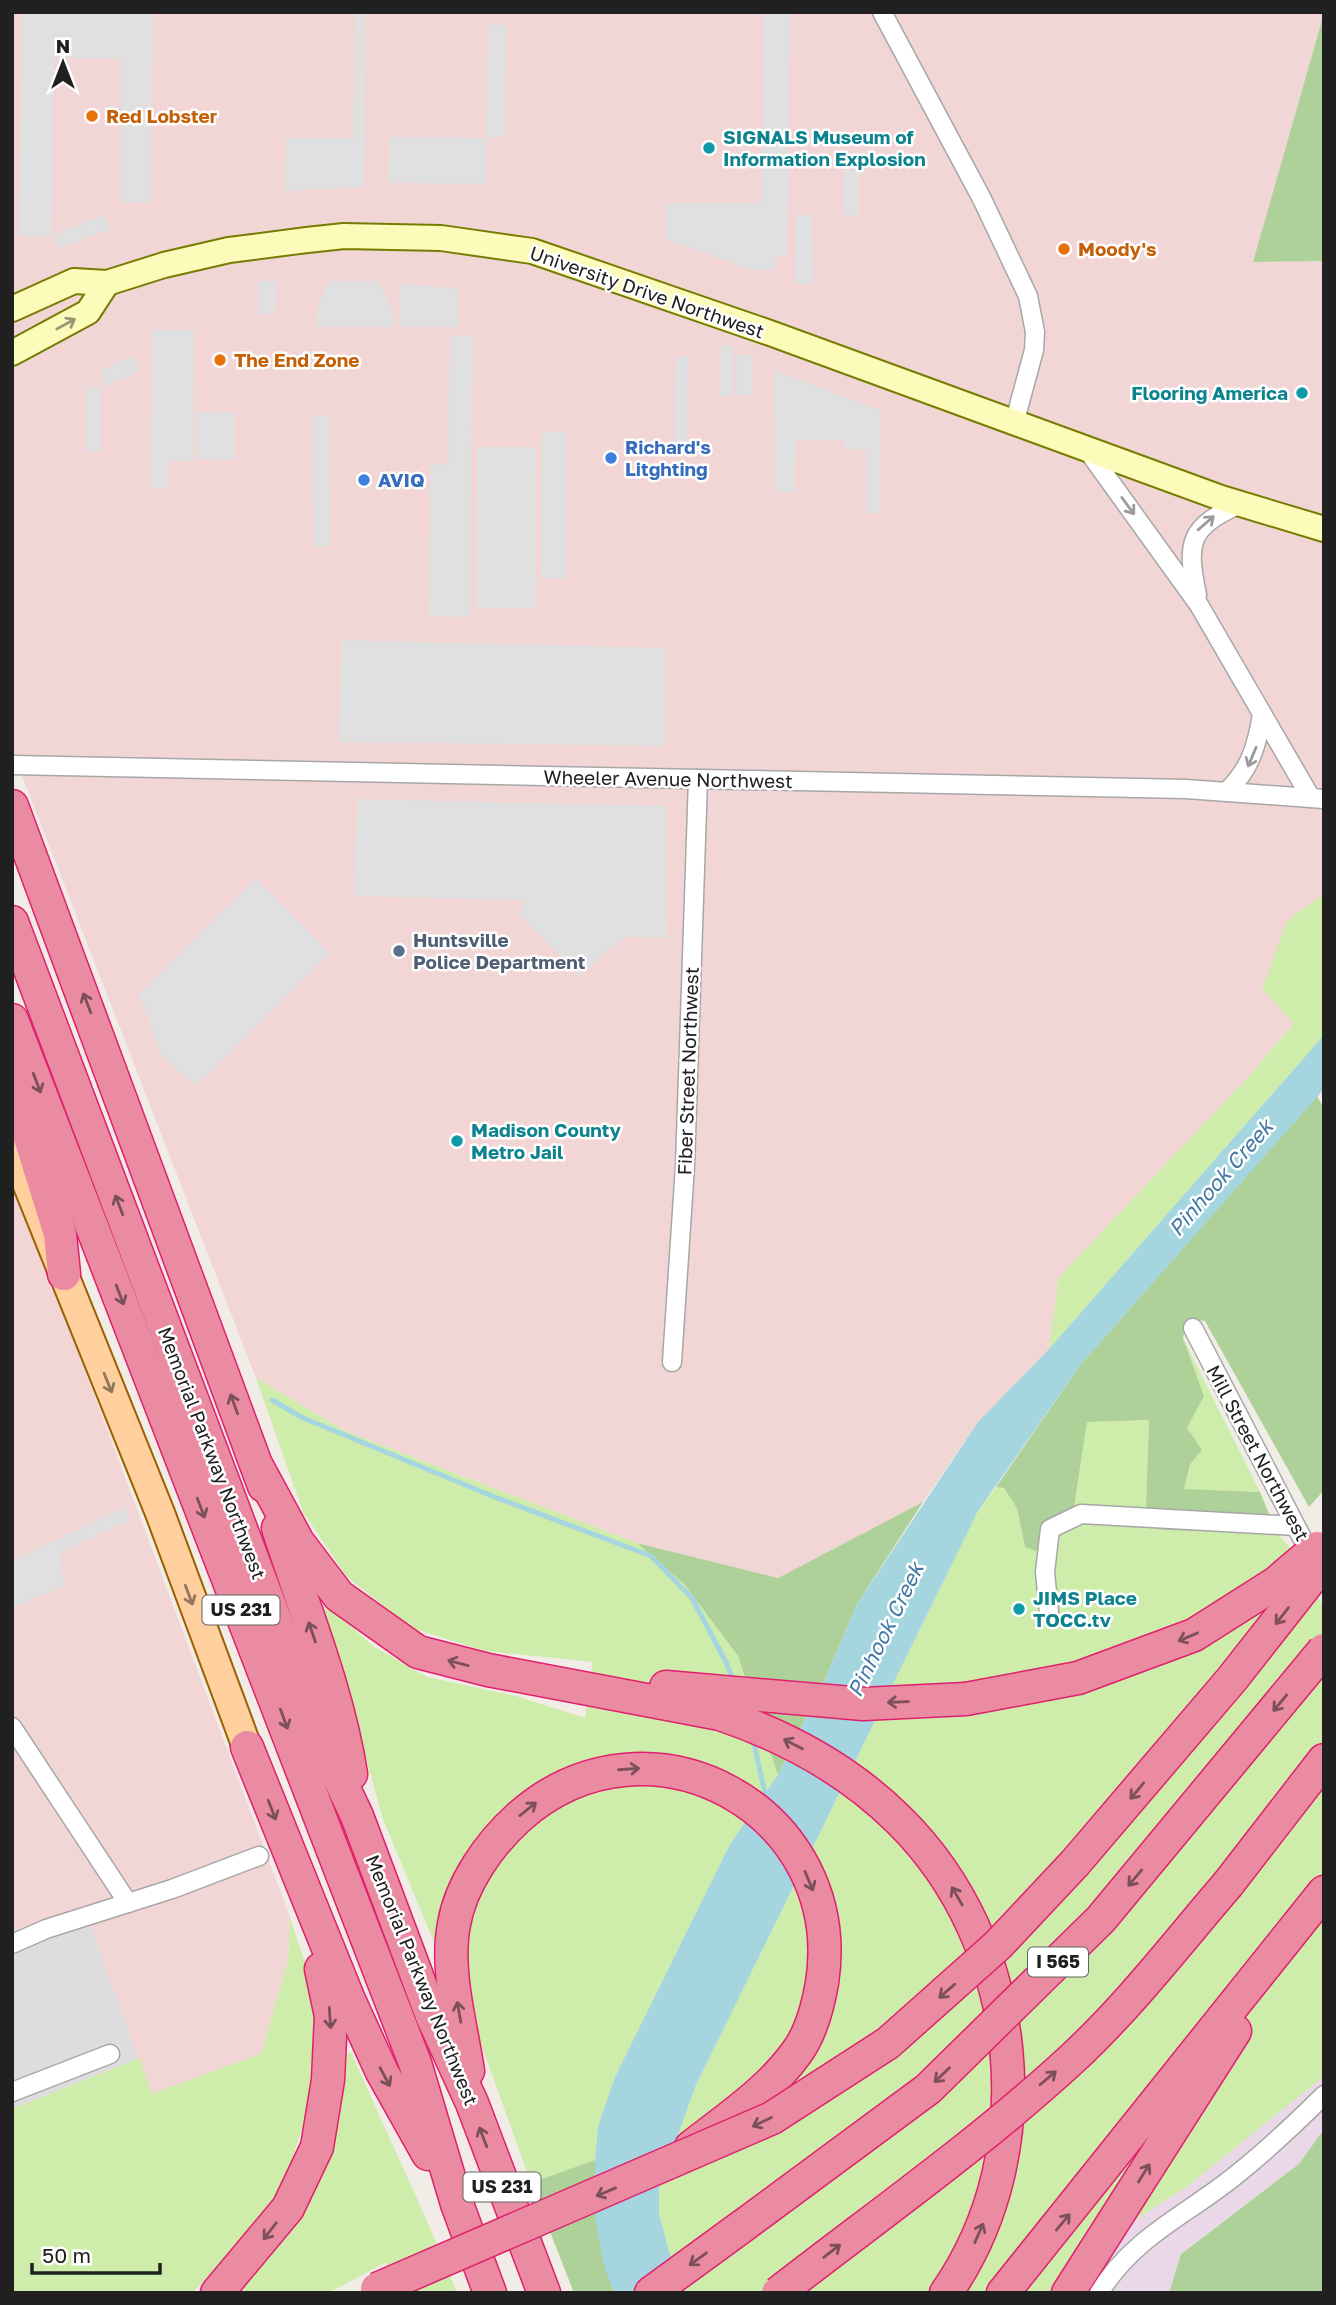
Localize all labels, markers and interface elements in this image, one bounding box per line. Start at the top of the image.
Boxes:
north arrow [28,28,98,98]
text: N [56,34,70,57]
place label: Red Lobster [106,104,218,127]
marker: Red Lobster [84,108,100,124]
place label: SIGNALS Museum of Information Explosion [723,125,926,170]
marker: SIGNALS Museum of Information Explosion [701,140,717,156]
place label: Moody's [1078,237,1157,260]
street label: University Drive Northwest [527,241,767,342]
marker: Moody's [1056,241,1072,257]
one-way arrow [55,317,75,331]
place label: The End Zone [234,348,359,371]
marker: The End Zone [212,352,228,368]
place label: Flooring America [1131,381,1288,404]
marker: Flooring America [1294,385,1310,401]
place label: Richard's Litghting [625,435,711,480]
marker: Richard's Litghting [603,450,619,466]
place label: AVIQ [378,468,425,491]
marker: AVIQ [356,472,372,488]
one-way arrow [1121,496,1136,515]
one-way arrow [1197,515,1215,531]
one-way arrow [1244,746,1257,767]
street label: Wheeler Avenue Northwest [543,765,793,792]
place label: Huntsville Police Department [413,928,586,973]
marker: Huntsville Police Department [391,943,407,959]
street label: Fiber Street Northwest [672,966,703,1176]
one-way arrow [80,992,93,1014]
one-way arrow [32,1072,45,1094]
water label: Pinhook Creek [1163,1112,1279,1241]
place label: Madison County Metro Jail [471,1118,622,1163]
marker: Madison County Metro Jail [449,1133,465,1149]
one-way arrow [111,1195,124,1217]
one-way arrow [115,1284,128,1306]
street label: Memorial Parkway Northwest [154,1323,271,1582]
street label: Mill Street Northwest [1202,1361,1315,1545]
one-way arrow [103,1371,116,1393]
one-way arrow [227,1393,240,1415]
one-way arrow [196,1496,209,1518]
water label: Pinhook Creek [841,1556,930,1701]
one-way arrow [184,1584,197,1606]
place label: JIMS Place TOCC.tv [1033,1586,1137,1631]
road number: US 231 [202,1596,280,1624]
marker: JIMS Place TOCC.tv [1011,1601,1027,1617]
one-way arrow [1274,1606,1289,1624]
one-way arrow [305,1621,317,1643]
one-way arrow [1178,1631,1199,1644]
one-way arrow [447,1655,469,1668]
one-way arrow [1273,1693,1288,1711]
one-way arrow [887,1696,910,1709]
one-way arrow [279,1708,292,1730]
one-way arrow [783,1736,804,1750]
one-way arrow [617,1762,639,1775]
one-way arrow [1129,1782,1145,1800]
one-way arrow [267,1799,279,1821]
one-way arrow [519,1802,537,1817]
street label: Memorial Parkway Northwest [362,1851,483,2109]
one-way arrow [1128,1869,1143,1887]
one-way arrow [803,1870,816,1892]
one-way arrow [950,1887,964,1907]
road number: I 565 [1028,1948,1088,1976]
one-way arrow [938,1983,956,1999]
one-way arrow [451,2001,465,2024]
one-way arrow [323,2006,336,2029]
one-way arrow [379,2066,392,2087]
one-way arrow [934,2067,951,2084]
one-way arrow [1039,2070,1057,2086]
one-way arrow [752,2116,773,2130]
one-way arrow [476,2127,489,2149]
one-way arrow [1137,2164,1152,2183]
road number: US 231 [463,2172,540,2202]
one-way arrow [596,2186,617,2199]
one-way arrow [1055,2213,1070,2231]
one-way arrow [263,2222,278,2240]
one-way arrow [973,2223,986,2244]
scale bar [32,2232,159,2276]
text: 50 m [42,2242,91,2268]
one-way arrow [823,2243,841,2258]
one-way arrow [689,2251,708,2266]

